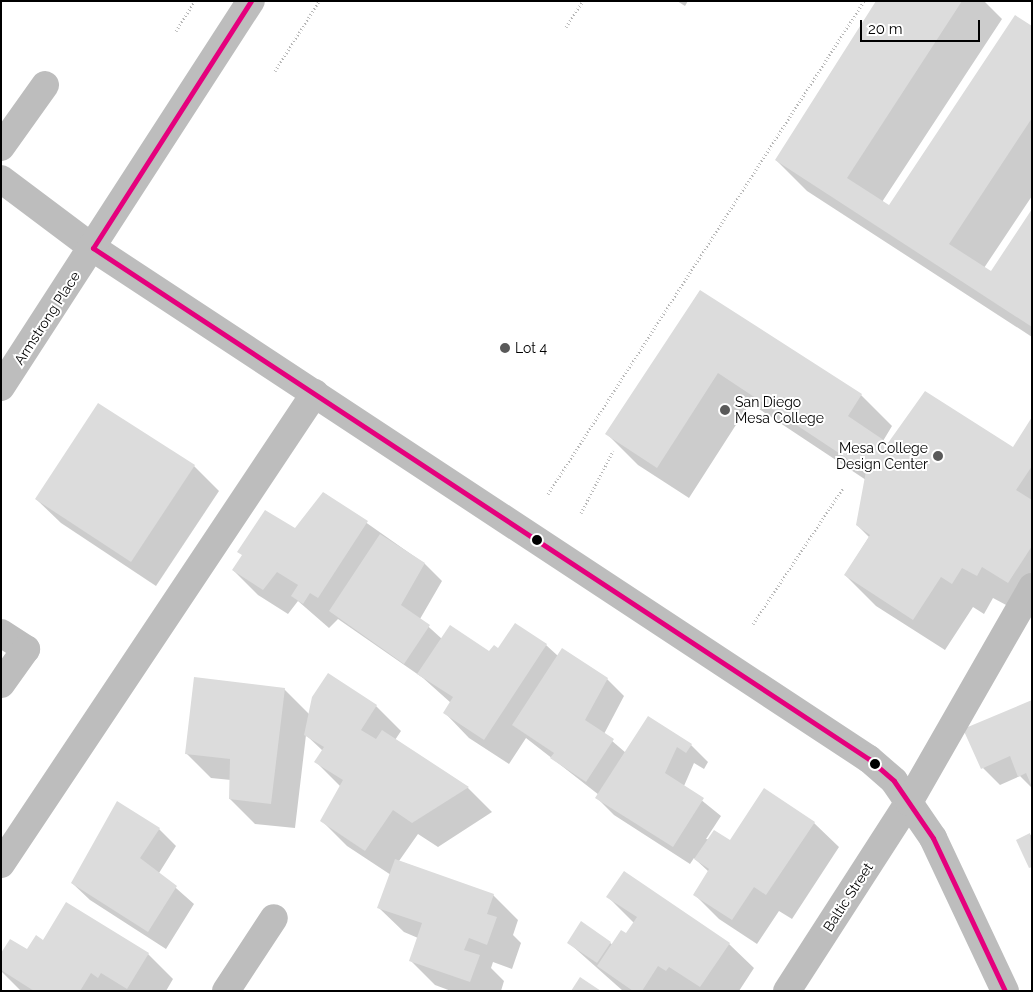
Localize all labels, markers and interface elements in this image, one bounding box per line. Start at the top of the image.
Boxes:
scale bar [863,10,983,42]
text: 20 m [868,20,903,38]
street label: Armstrong Place [11,268,83,368]
place label: Lot 4 [515,340,547,356]
marker: Lot 4 [499,342,511,354]
place label: San Diego Mesa College [735,394,824,427]
marker: San Diego Mesa College [719,404,731,416]
place label: Mesa College Design Center [836,440,928,472]
marker: Mesa College Design Center [932,450,944,462]
unlabelled marker [532,535,542,545]
unlabelled marker [870,759,880,769]
street label: Baltic Street [820,859,876,935]

